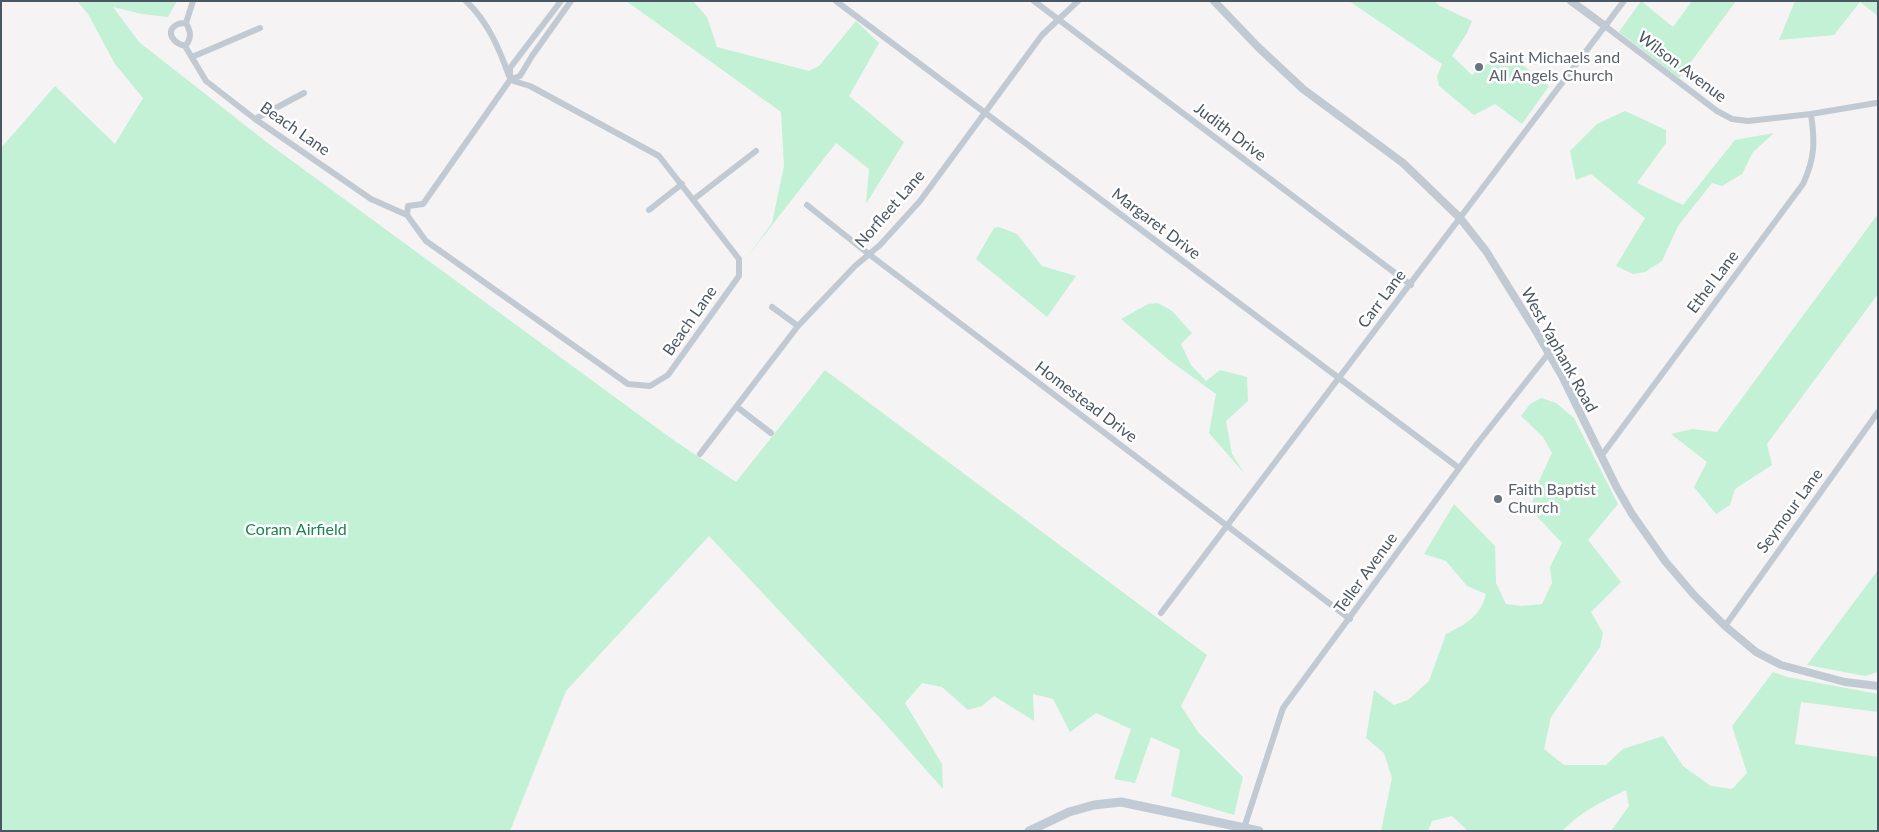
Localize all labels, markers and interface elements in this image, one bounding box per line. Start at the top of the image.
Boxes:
street label: Wilson Avenue [1634,27,1730,107]
place label: Saint Michaels and All Angels Church [1489,48,1620,86]
marker: Saint Michaels and All Angels Church [1473,61,1485,73]
street label: Beach Lane [256,98,334,160]
street label: Judith Drive [1190,99,1270,165]
street label: Norfleet Lane [851,166,929,252]
street label: Margaret Drive [1108,184,1204,264]
street label: Ethel Lane [1683,247,1743,317]
street label: Carr Lane [1354,266,1410,332]
street label: Beach Lane [659,282,721,360]
street label: West Yaphank Road [1517,284,1601,416]
street label: Homestead Drive [1031,357,1141,447]
street label: Seymour Lane [1753,465,1827,557]
place label: Faith Baptist Church [1508,480,1596,518]
marker: Faith Baptist Church [1492,493,1504,505]
park label: Coram Airfield [245,520,347,540]
street label: Teller Avenue [1330,529,1402,617]

